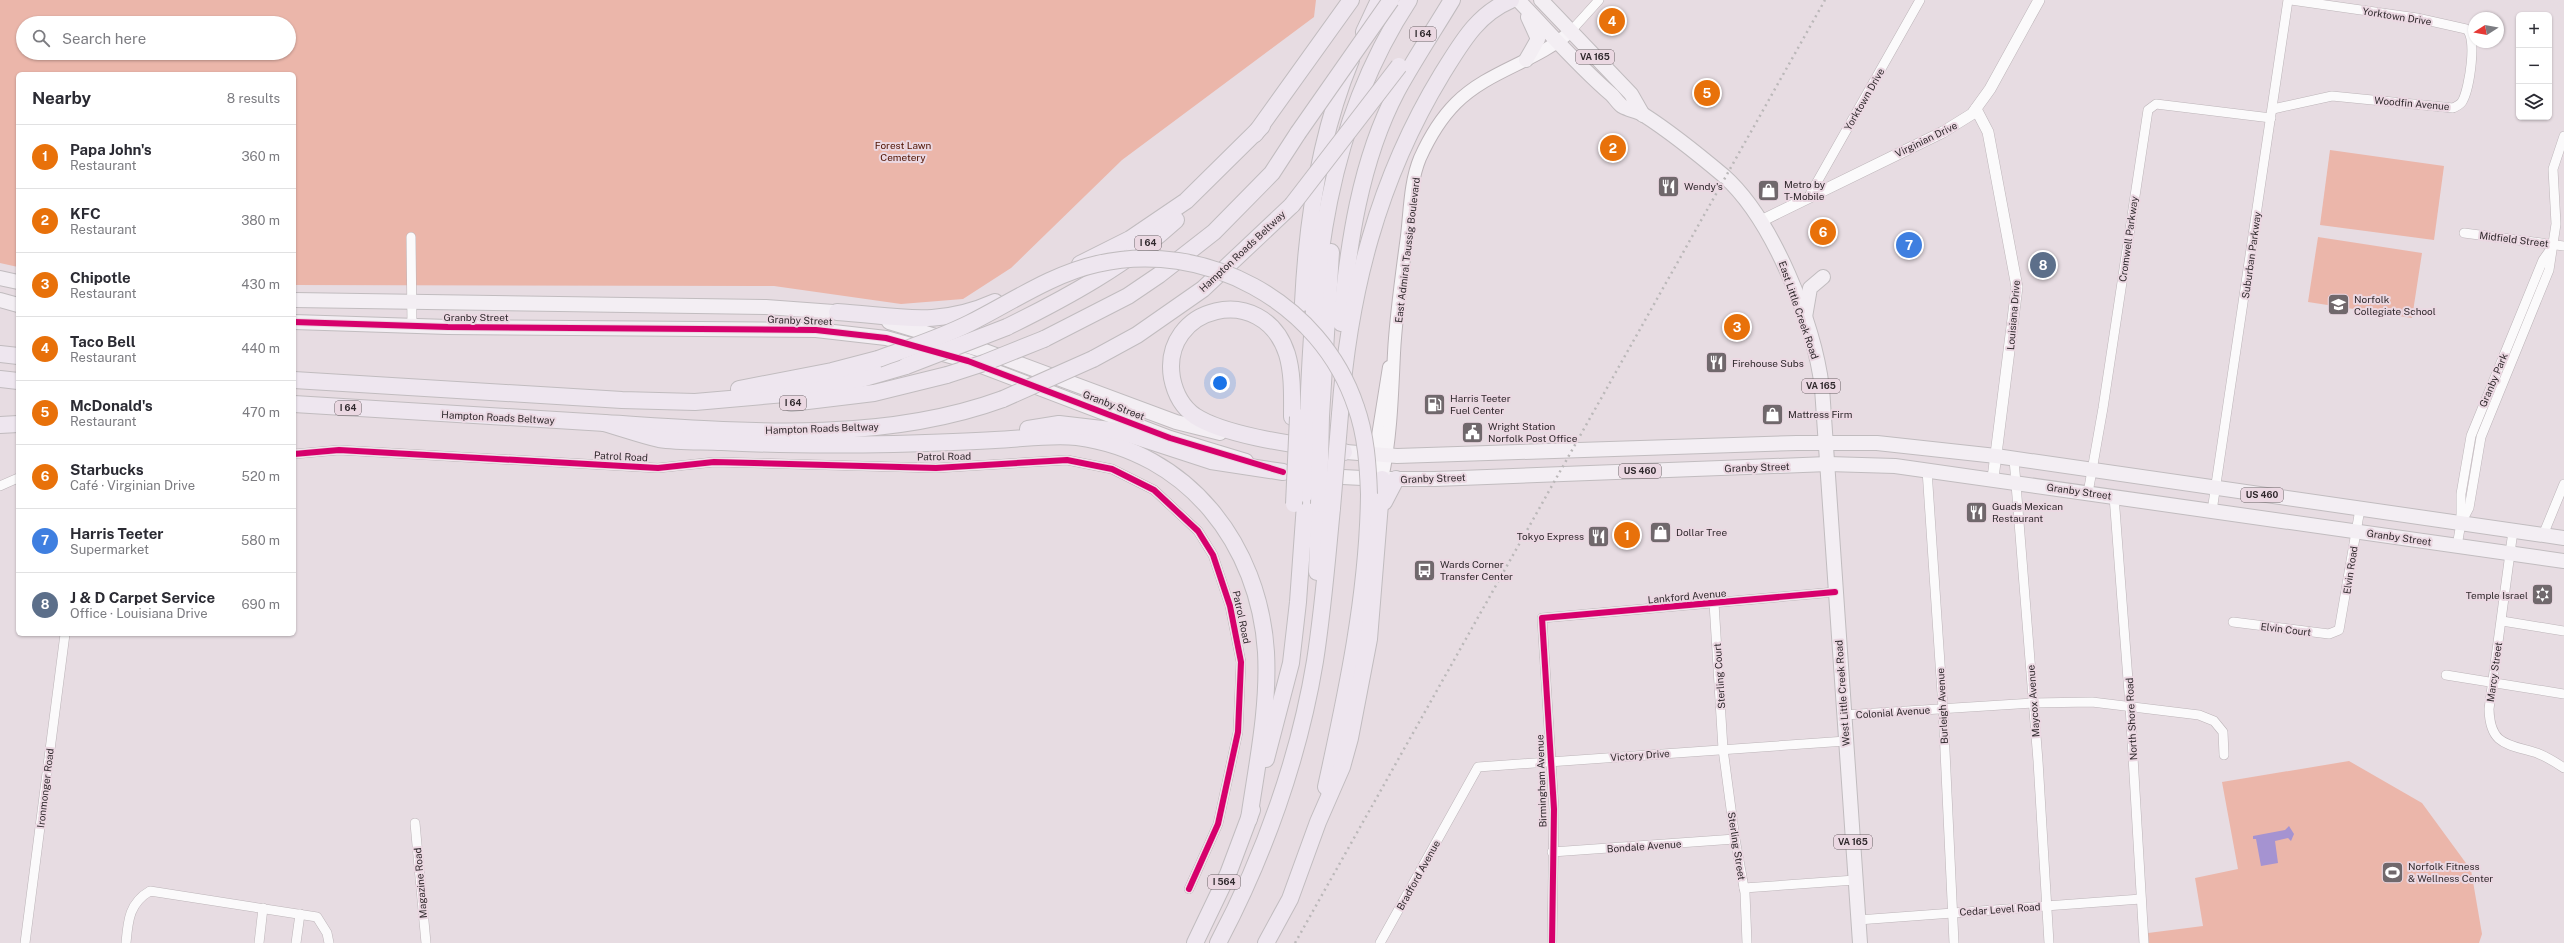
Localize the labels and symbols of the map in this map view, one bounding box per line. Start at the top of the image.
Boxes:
street label: Yorktown Drive [2362,5,2433,27]
pin: 4 [1599,6,1625,36]
north arrow [2468,12,2504,48]
road number: I 64 [1410,27,1436,41]
road number: VA 165 [1576,50,1614,64]
street label: Yorktown Drive [1841,66,1887,132]
pin: 5 [1694,78,1720,108]
street label: Woodfin Avenue [2374,94,2450,112]
street label: Virginian Drive [1893,119,1959,159]
pin: 2 [1600,133,1626,163]
park label: Forest Lawn Cemetery [875,139,932,163]
restaurant icon: Wendy's [1655,173,1681,199]
street label: East Admiral Taussig Boulevard [1392,177,1422,323]
shop icon: Metro by T-Mobile [1755,177,1781,203]
place label: Metro by T-Mobile [1784,178,1826,202]
place label: Wendy's [1684,180,1723,192]
street label: Cromwell Parkway [2116,195,2140,283]
street label: Hampton Roads Beltway [1196,207,1288,294]
street label: Suburban Parkway [2239,210,2263,299]
pin: 6 [1810,217,1836,247]
street label: Midfield Street [2479,229,2549,249]
pin: 7 [1896,230,1922,260]
road number: I 64 [1135,236,1161,250]
pin: 8 [2030,250,2056,280]
street label: East Little Creek Road [1777,259,1821,361]
street label: Louisiana Drive [2004,279,2022,351]
school or university icon: Norfolk Collegiate School [2325,292,2351,318]
place label: Norfolk Collegiate School [2354,293,2436,317]
street label: Granby Street [443,311,509,323]
pin: 3 [1724,312,1750,342]
street label: Granby Street [767,313,833,327]
restaurant icon: Firehouse Subs [1704,350,1730,376]
street label: Granby Park [2476,351,2510,409]
place label: Firehouse Subs [1732,357,1804,369]
your location [1210,373,1230,393]
road number: VA 165 [1802,379,1840,393]
street label: Granby Street [1081,388,1147,422]
fuel station icon: Harris Teeter Fuel Center [1422,391,1448,417]
place label: Harris Teeter Fuel Center [1450,392,1511,416]
road number: I 64 [780,396,806,410]
road number: I 64 [335,401,361,415]
shop icon: Mattress Firm [1760,401,1786,427]
street label: Hampton Roads Beltway [441,408,556,426]
place label: Mattress Firm [1788,408,1852,420]
public building icon: Wright Station Norfolk Post Office [1460,419,1486,445]
street label: Hampton Roads Beltway [765,420,880,436]
place label: Wright Station Norfolk Post Office [1488,420,1578,444]
street label: Patrol Road [594,449,648,463]
street label: Patrol Road [917,450,971,462]
street label: Granby Street [1724,460,1790,474]
road number: US 460 [1619,464,1661,478]
street label: Granby Street [1400,471,1466,485]
street label: Granby Street [2046,481,2112,501]
road number: US 460 [2241,488,2283,502]
restaurant icon: Guads Mexican Restaurant [1963,499,1989,525]
place label: Guads Mexican Restaurant [1992,500,2063,524]
shop icon: Dollar Tree [1648,519,1674,545]
pin: 1 [1614,520,1640,550]
restaurant icon: Tokyo Express [1586,523,1612,549]
place label: Dollar Tree [1676,526,1727,538]
street label: Granby Street [2366,527,2432,547]
place label: Tokyo Express [1517,530,1584,542]
street label: Elvin Road [2340,545,2360,595]
bus stop icon: Wards Corner Transfer Center [1411,557,1437,583]
place label: Wards Corner Transfer Center [1440,558,1513,582]
synagogue icon: Temple Israel [2530,582,2556,608]
street label: Lankford Avenue [1647,587,1727,605]
street label: Patrol Road [1231,589,1253,645]
place label: Temple Israel [2466,589,2528,601]
street label: Elvin Court [2260,620,2312,638]
street label: West Little Creek Road [1832,640,1852,746]
street label: Marcy Street [2484,641,2504,703]
street label: Sterling Court [1711,643,1727,709]
street label: Maycox Avenue [2024,664,2042,738]
street label: Burleigh Avenue [1934,667,1950,744]
street label: North Shore Road [2123,677,2139,761]
street label: Colonial Avenue [1855,703,1931,721]
street label: Birmingham Avenue [1533,734,1549,828]
street label: Victory Drive [1610,747,1670,763]
street label: Ironmonger Road [34,748,56,828]
street label: Sterling Street [1726,811,1748,881]
road number: VA 165 [1834,835,1872,849]
street label: Bondale Avenue [1606,837,1682,855]
street label: Bradford Avenue [1394,838,1442,912]
street label: Magazine Road [411,847,429,919]
sports icon: Norfolk Fitness & Wellness Center [2380,859,2406,885]
place label: Norfolk Fitness & Wellness Center [2408,860,2493,884]
road number: I 564 [1208,875,1240,889]
street label: Cedar Level Road [1959,900,2041,918]

